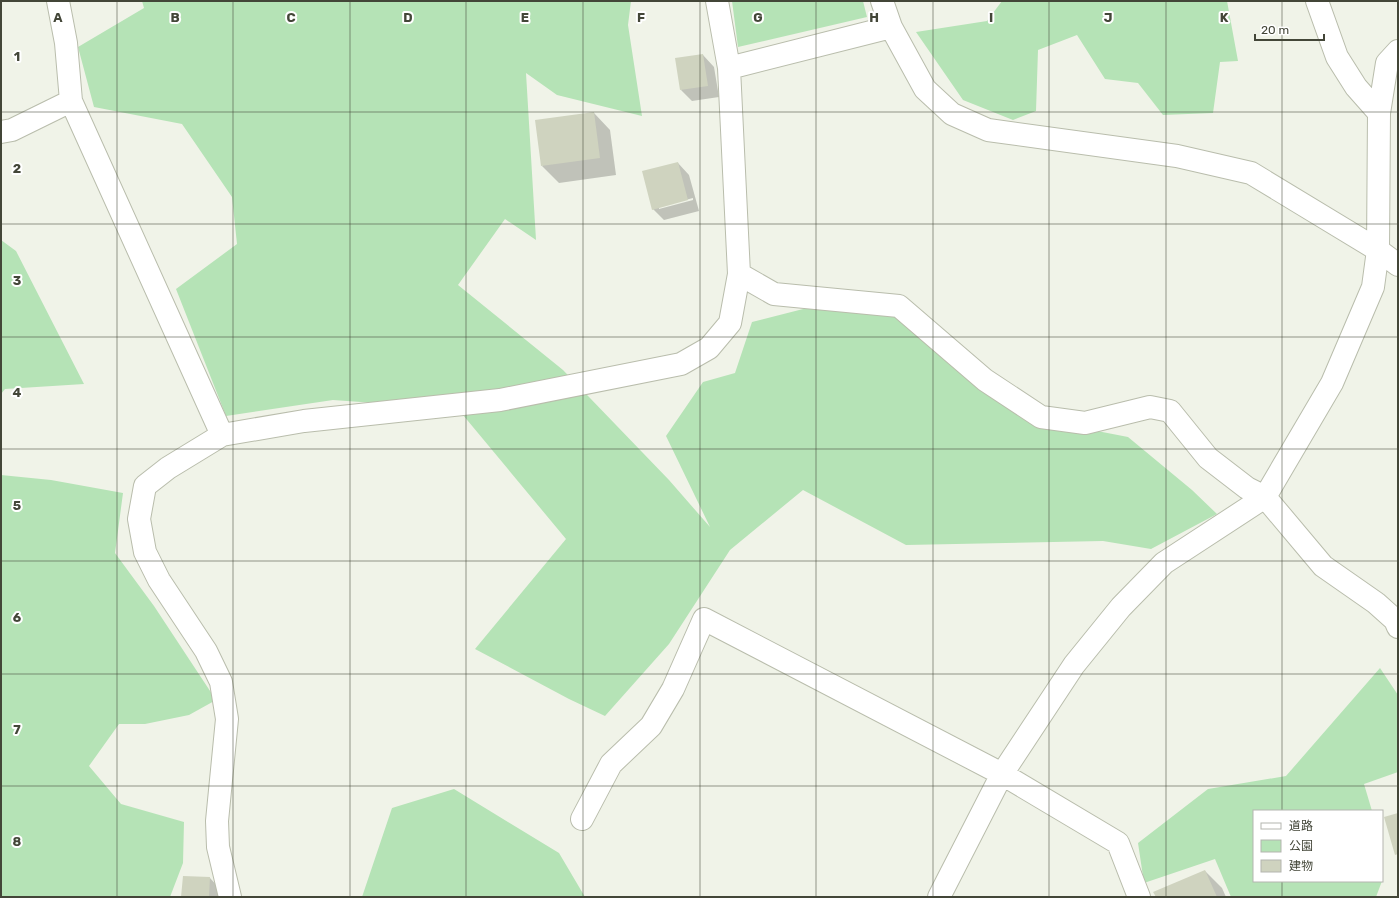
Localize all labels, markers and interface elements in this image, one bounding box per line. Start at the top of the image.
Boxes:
text: A [53,10,63,25]
text: B [170,10,180,25]
text: C [286,10,296,25]
text: D [403,10,413,25]
text: E [521,10,529,25]
text: F [637,10,645,25]
text: G [753,10,763,25]
text: H [869,10,879,25]
text: I [989,10,993,25]
text: J [1104,10,1112,25]
text: K [1220,10,1229,25]
scale bar [1255,16,1324,42]
text: 20 m [1261,23,1289,37]
text: 1 [14,49,20,64]
text: 2 [13,161,21,176]
text: 3 [13,273,22,288]
text: 4 [13,385,22,400]
text: 5 [13,498,21,513]
text: 6 [13,610,22,625]
text: 7 [13,722,21,737]
legend [1253,810,1383,882]
text: 道路 [1289,819,1313,833]
text: 8 [13,834,22,849]
text: 公園 [1289,839,1313,853]
text: 建物 [1289,859,1313,873]

